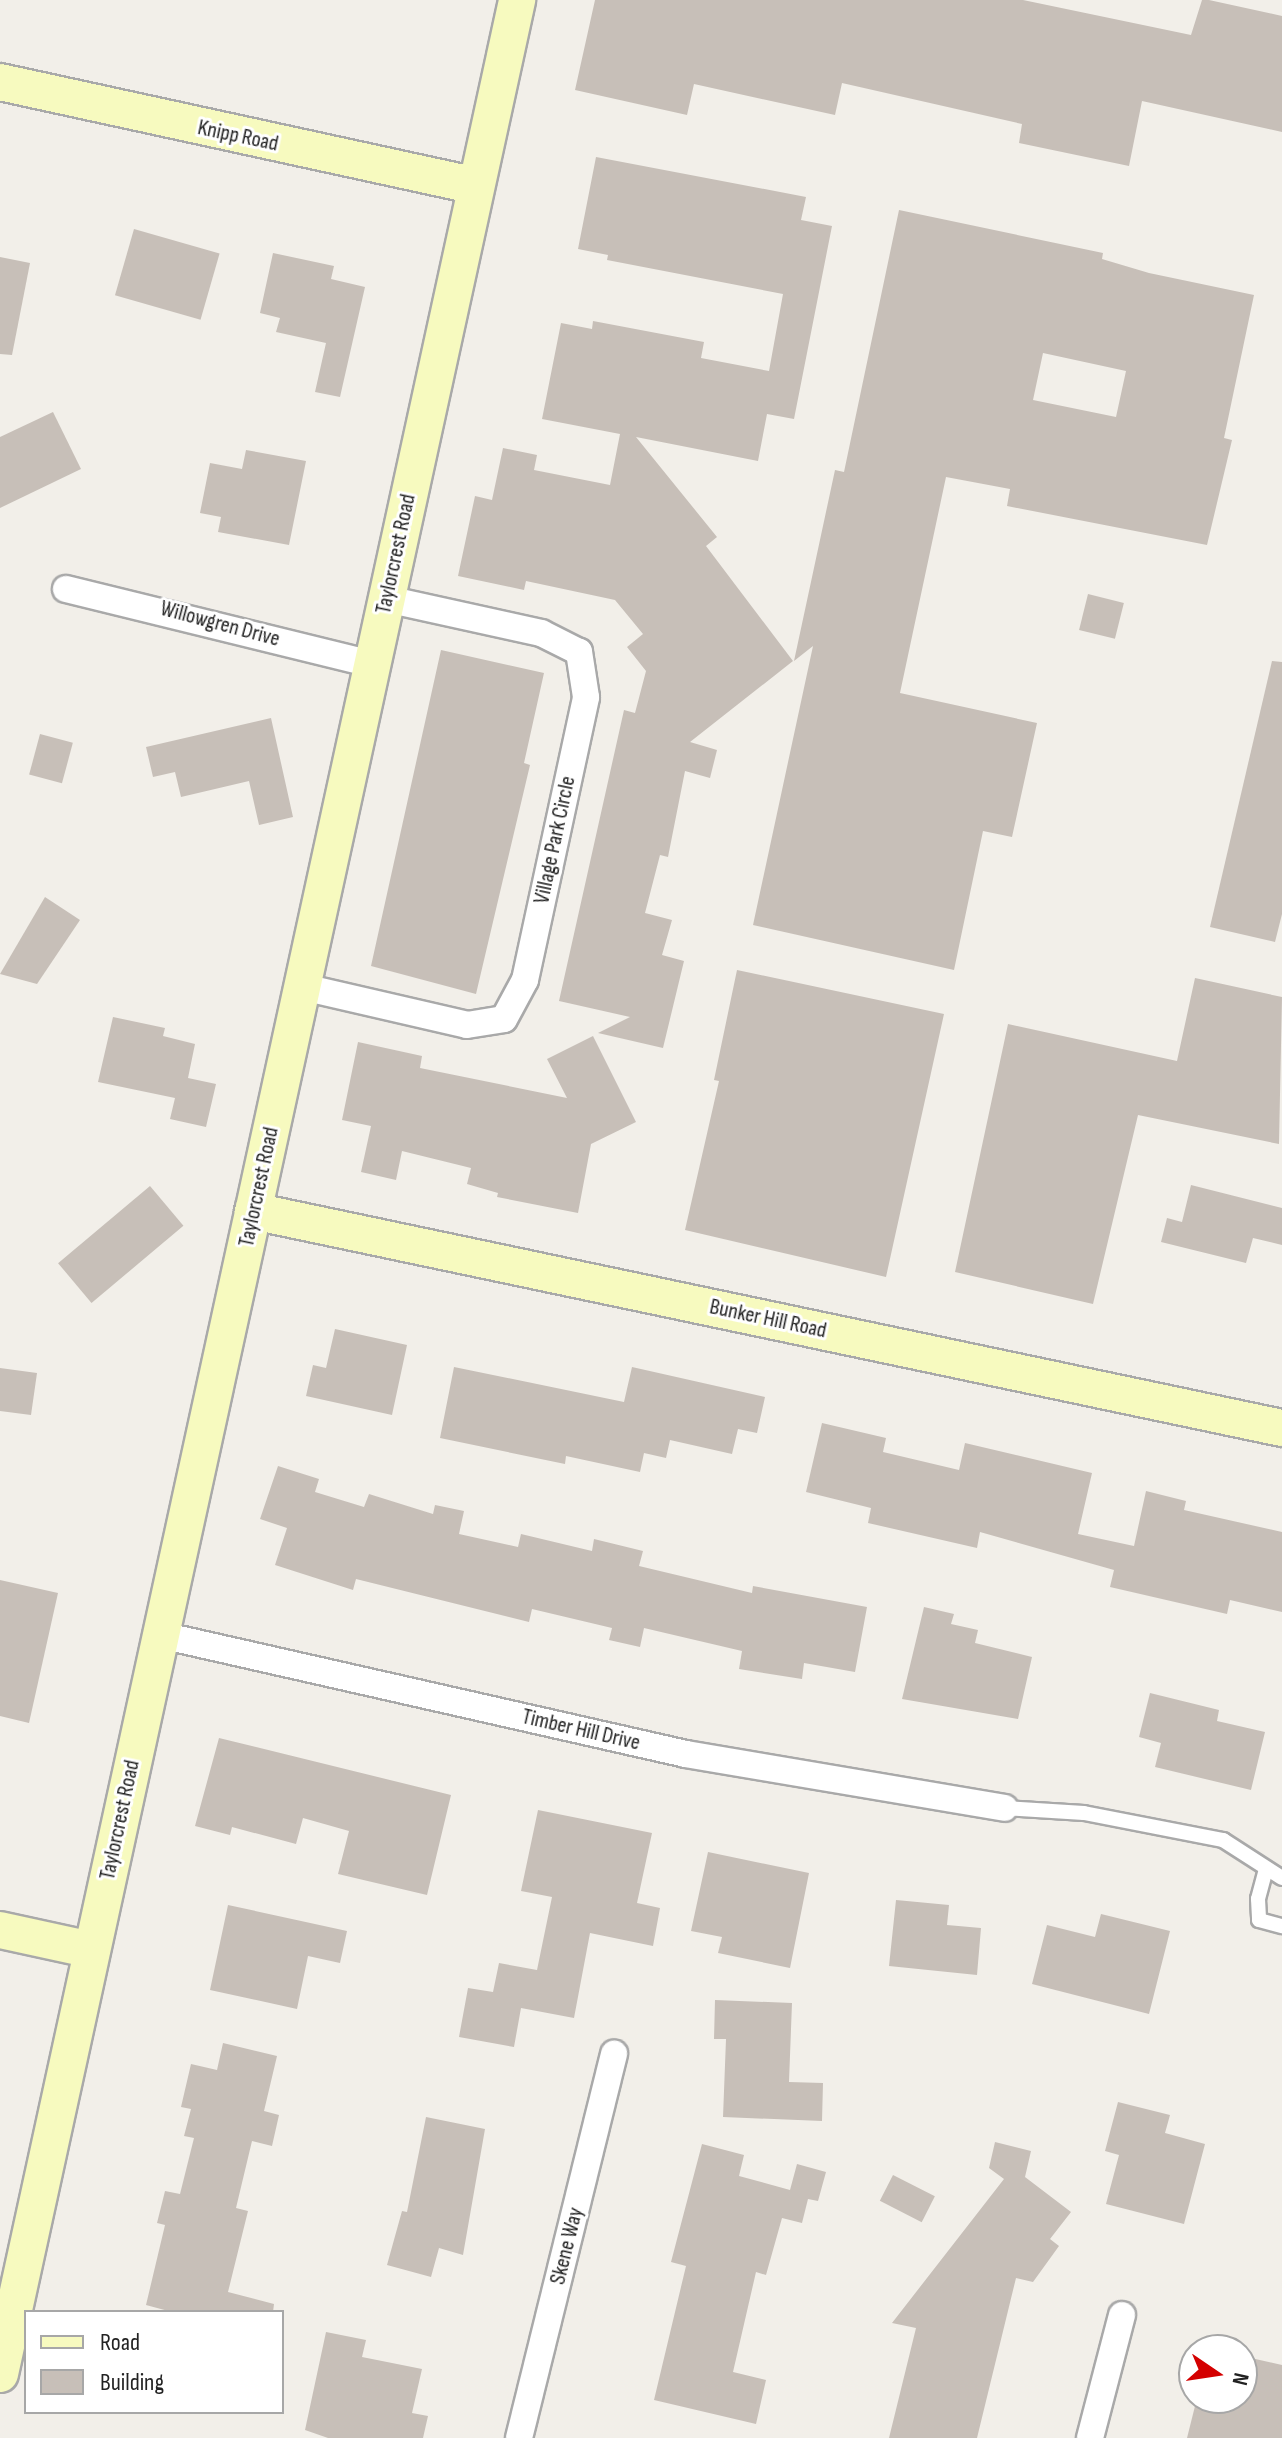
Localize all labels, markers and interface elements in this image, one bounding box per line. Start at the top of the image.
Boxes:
street label: Knipp Road [195,115,281,157]
street label: Taylorcrest Road [370,492,422,616]
street label: Willowgren Drive [157,595,283,653]
street label: Village Park Circle [529,774,581,906]
street label: Taylorcrest Road [233,1125,285,1249]
street label: Bunker Hill Road [707,1294,829,1344]
street label: Timber Hill Drive [519,1704,643,1756]
street label: Taylorcrest Road [94,1758,146,1882]
street label: Skene Way [545,2205,589,2287]
legend [24,2310,284,2414]
text: Road [100,2328,140,2357]
north arrow [1178,2334,1258,2414]
text: Building [100,2368,164,2397]
text: N [1225,2370,1254,2388]

